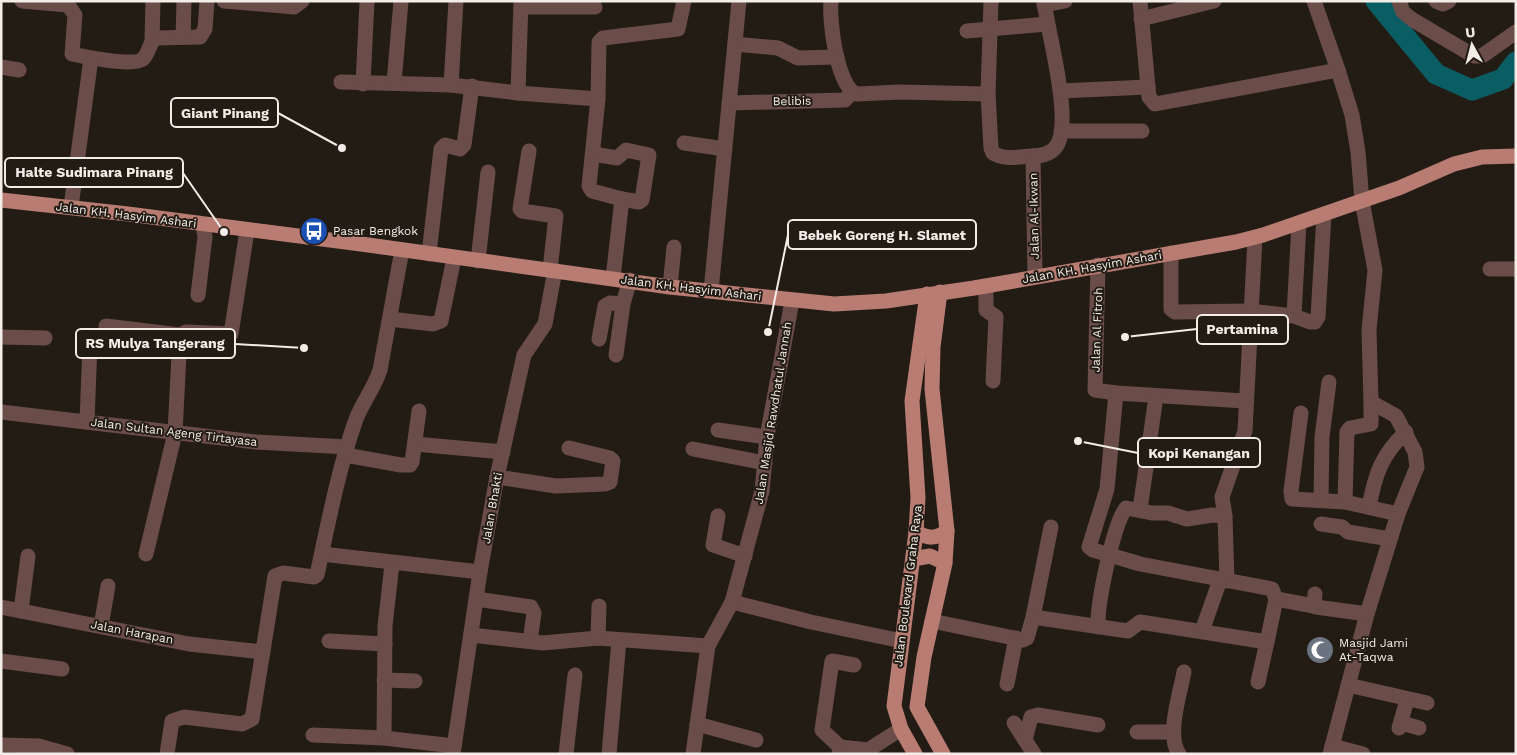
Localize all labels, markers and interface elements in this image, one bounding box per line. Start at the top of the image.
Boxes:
north arrow [1447,20,1497,70]
text: U [1465,24,1476,41]
street label: Belibis [773,94,811,108]
callout: Giant Pinang [171,98,278,127]
text: Giant Pinang [181,105,269,121]
callout: Halte Sudimara Pinang [5,158,183,187]
text: Halte Sudimara Pinang [15,164,173,180]
street label: Jalan Al-Ikwan [1026,173,1042,259]
street label: Jalan KH. Hasyim Ashari [55,199,197,231]
bus stop icon: Pasar Bengkok [299,216,329,246]
callout: Bebek Goreng H. Slamet [788,220,976,249]
place label: Pasar Bengkok [333,224,418,238]
text: Bebek Goreng H. Slamet [798,227,966,243]
street label: Jalan KH. Hasyim Ashari [1021,248,1163,286]
street label: Jalan KH. Hasyim Ashari [620,272,762,304]
street label: Jalan Al Fitroh [1089,287,1105,373]
callout: Pertamina [1197,315,1288,344]
street label: Jalan Masjid Rawdhatul Jannah [752,321,794,505]
text: Pertamina [1206,321,1279,337]
callout: RS Mulya Tangerang [76,329,235,358]
text: RS Mulya Tangerang [85,335,225,351]
street label: Jalan Sultan Ageng Tirtayasa [90,415,258,449]
callout: Kopi Kenangan [1138,438,1260,467]
text: Kopi Kenangan [1148,445,1250,461]
street label: Jalan Bhakti [479,471,505,545]
street label: Jalan Boulevard Graha Raya [891,504,925,668]
street label: Jalan Harapan [89,617,175,647]
mosque icon: Masjid Jami At-Taqwa [1305,635,1335,665]
place label: Masjid Jami At-Taqwa [1339,636,1408,664]

